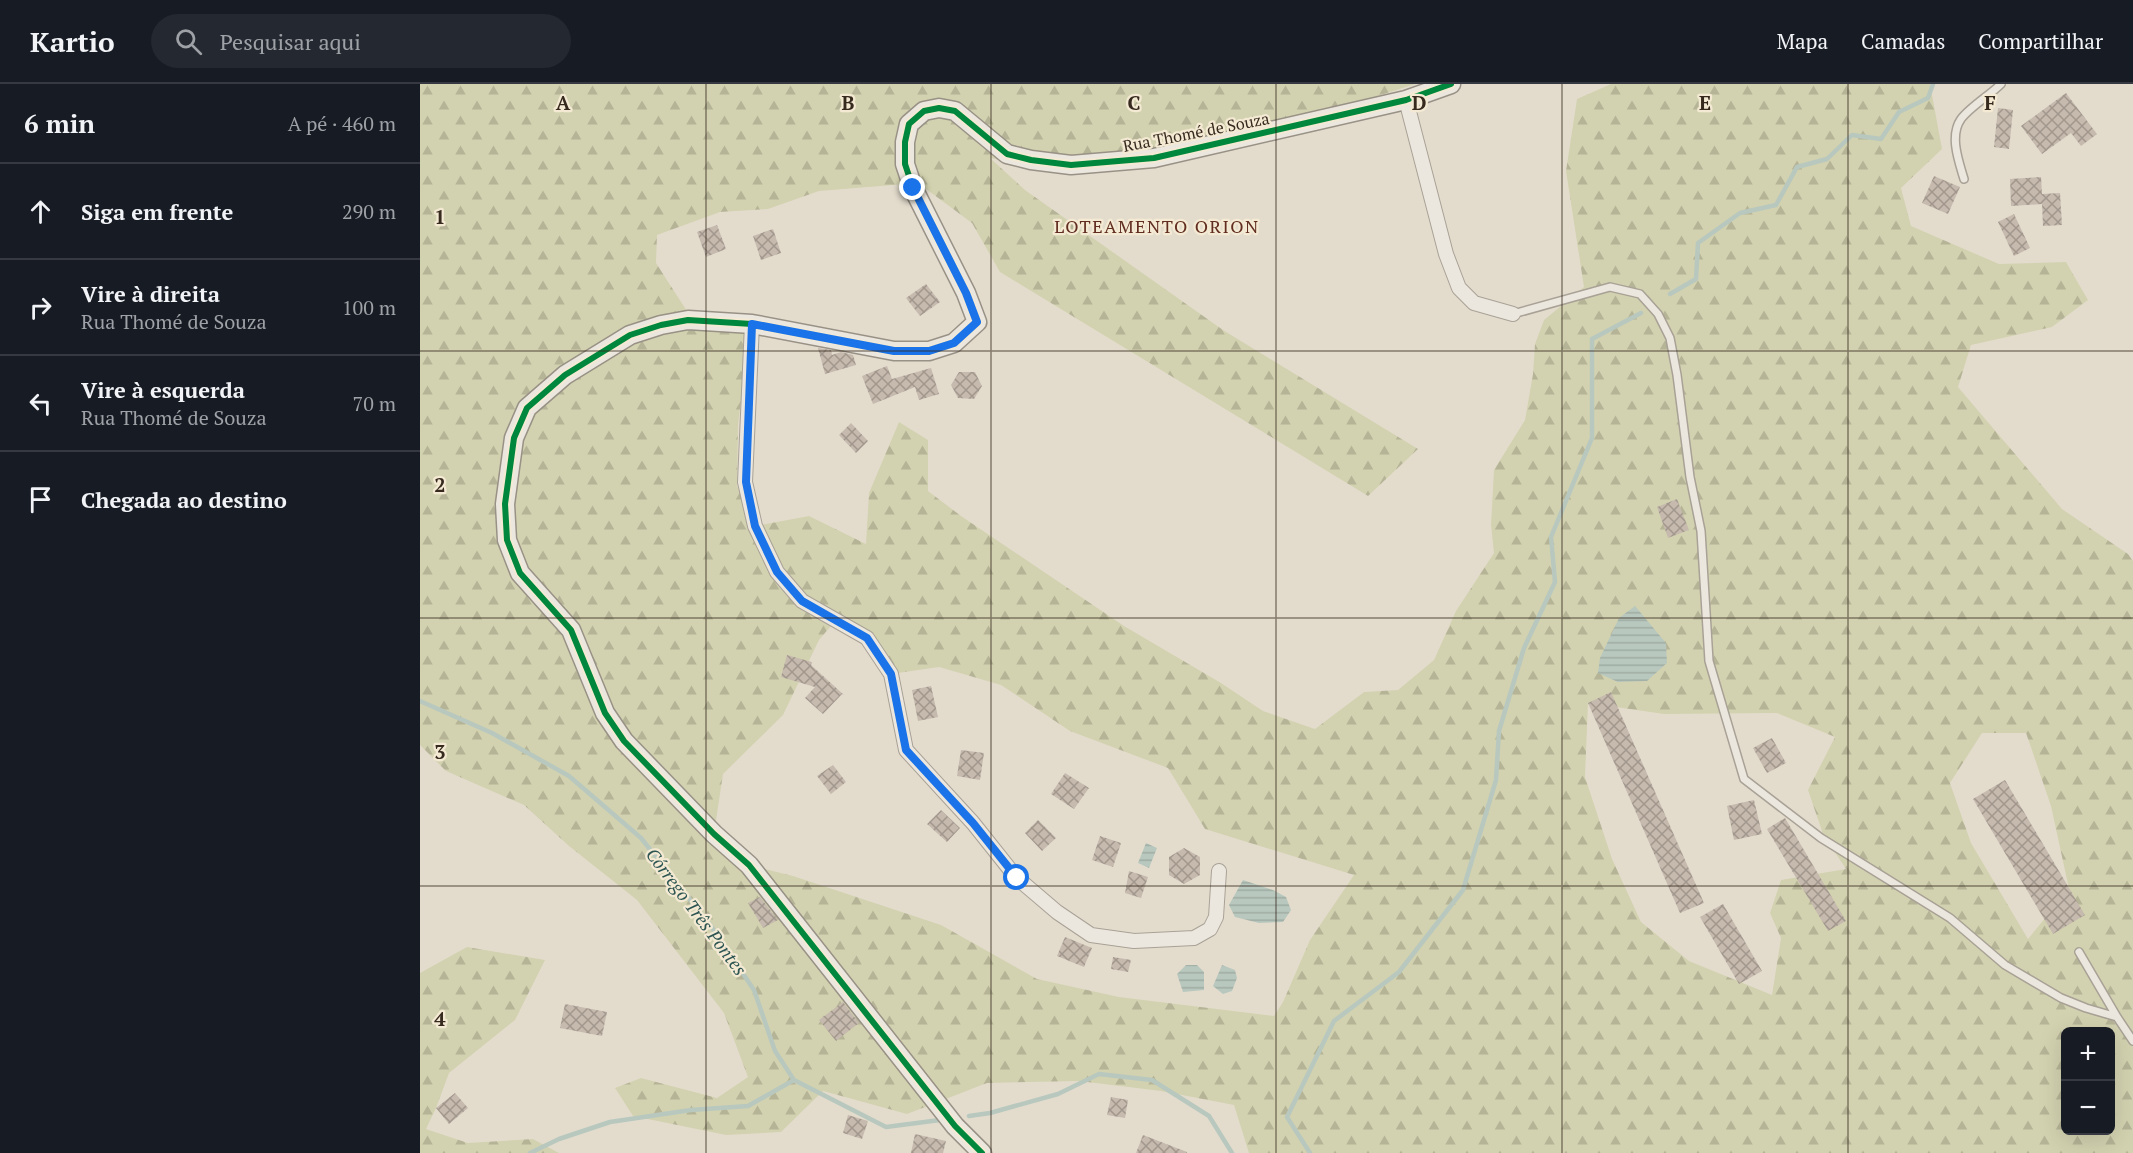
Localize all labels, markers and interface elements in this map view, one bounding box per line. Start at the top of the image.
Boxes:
search box [151,14,571,68]
text: Kartio [30,23,115,60]
icon: search [172,25,205,58]
text: Pesquisar aqui [220,27,361,56]
text: Mapa [1777,27,1828,55]
text: Camadas [1861,27,1945,55]
text: Compartilhar [1978,27,2103,55]
text: A [556,89,571,116]
text: B [842,89,855,116]
text: C [1127,89,1141,116]
text: D [1412,89,1426,116]
text: E [1699,89,1711,116]
text: F [1984,89,1996,116]
text: 6 min [24,106,95,140]
street label: Rua Thomé de Souza [1121,107,1271,157]
text: A pé · 460 m [288,110,396,137]
route end [899,174,925,200]
icon: ahead [24,195,57,228]
text: Siga em frente [81,197,233,226]
text: 290 m [342,198,396,225]
text: 1 [434,203,446,230]
district label: LOTEAMENTO ORION [1054,214,1260,238]
text: Vire à direita [81,279,220,308]
icon: right [24,291,57,324]
text: 100 m [342,294,396,321]
text: Rua Thomé de Souza [81,308,267,335]
text: Vire à esquerda [81,375,245,404]
icon: left [24,387,57,420]
text: 70 m [353,390,396,417]
text: Rua Thomé de Souza [81,404,267,431]
text: 2 [434,471,446,498]
icon: arrive [24,483,57,516]
text: Chegada ao destino [81,485,287,514]
text: 3 [434,738,446,765]
water label: Córrego Três Pontes [641,843,753,980]
route start [1003,864,1029,890]
text: 4 [434,1005,446,1032]
map controls [2061,1027,2115,1135]
button: + [2061,1027,2115,1081]
button: − [2061,1081,2115,1135]

